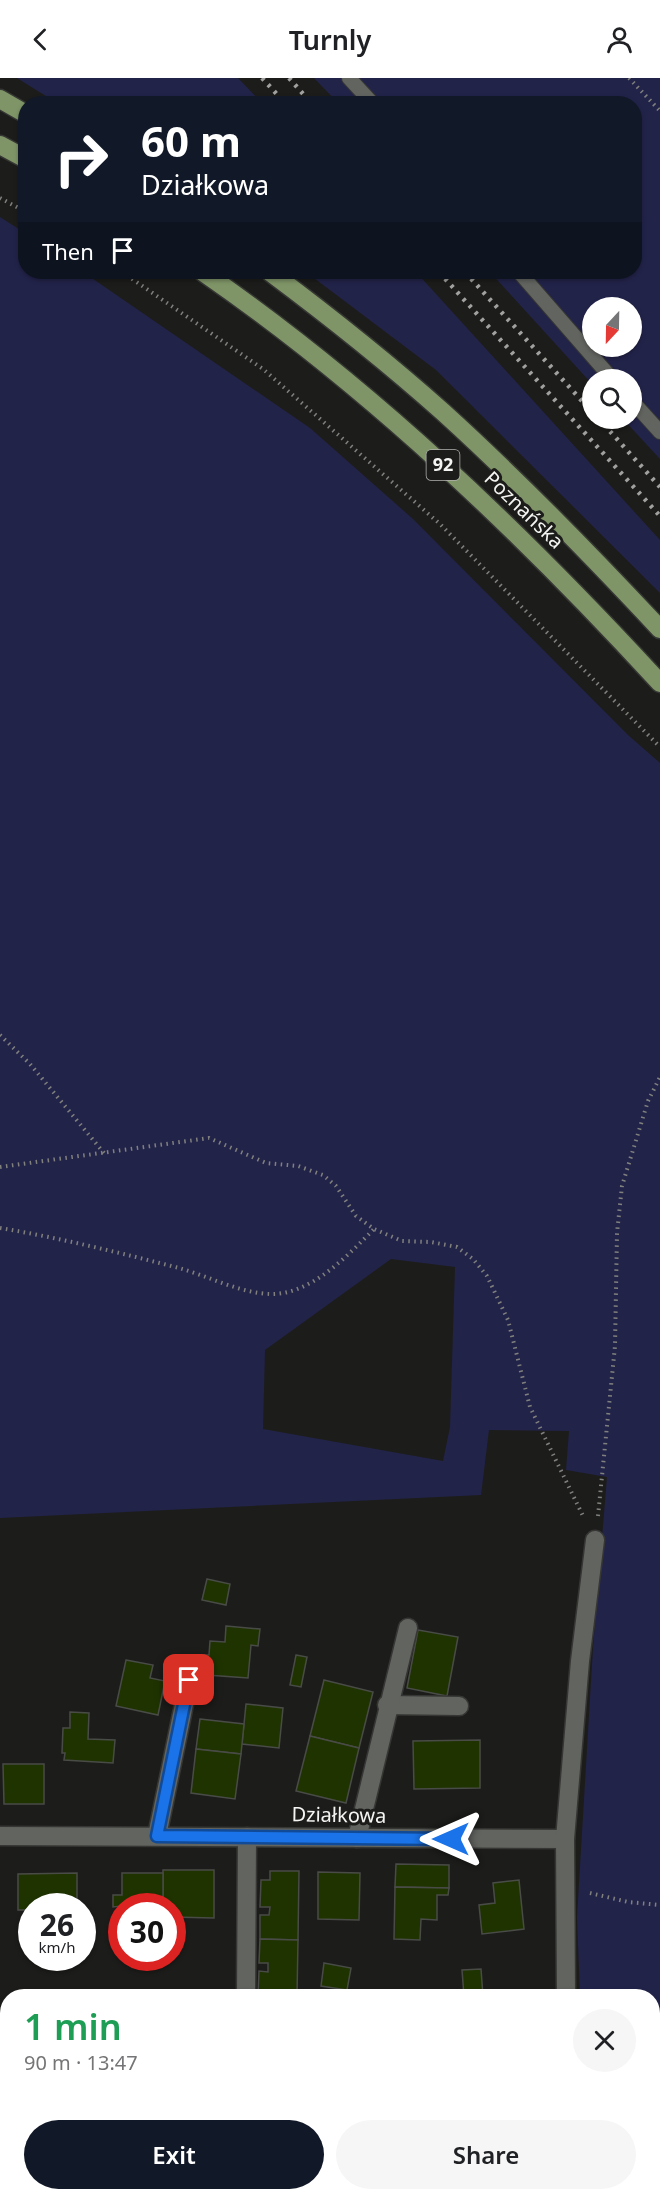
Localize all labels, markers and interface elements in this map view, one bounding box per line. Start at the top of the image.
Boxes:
text: Turnly [289,21,371,58]
icon: back [24,23,57,56]
icon: person [603,23,636,56]
text: 60 m [141,112,241,169]
icon: right [42,120,120,198]
text: Działkowa [141,166,269,203]
icon: arrive [106,234,139,267]
text: Then [42,236,94,266]
north arrow [582,297,642,357]
map controls [582,297,642,429]
button: search [582,369,642,429]
road number: 92 [426,450,460,480]
street label: Poznańska [479,465,570,554]
pin [163,1654,214,1705]
icon: arrive [172,1663,205,1696]
street label: Działkowa [291,1800,387,1829]
position arrow [419,1807,483,1871]
speed limit sign: 30 [108,1893,186,1971]
text: 26 [40,1904,74,1945]
text: km/h [39,1937,75,1957]
text: 1 min [24,2002,122,2051]
button: close [573,2009,636,2072]
text: 90 m · 13:47 [24,2049,138,2076]
button: Exit [24,2120,324,2189]
button: Share [336,2120,636,2189]

